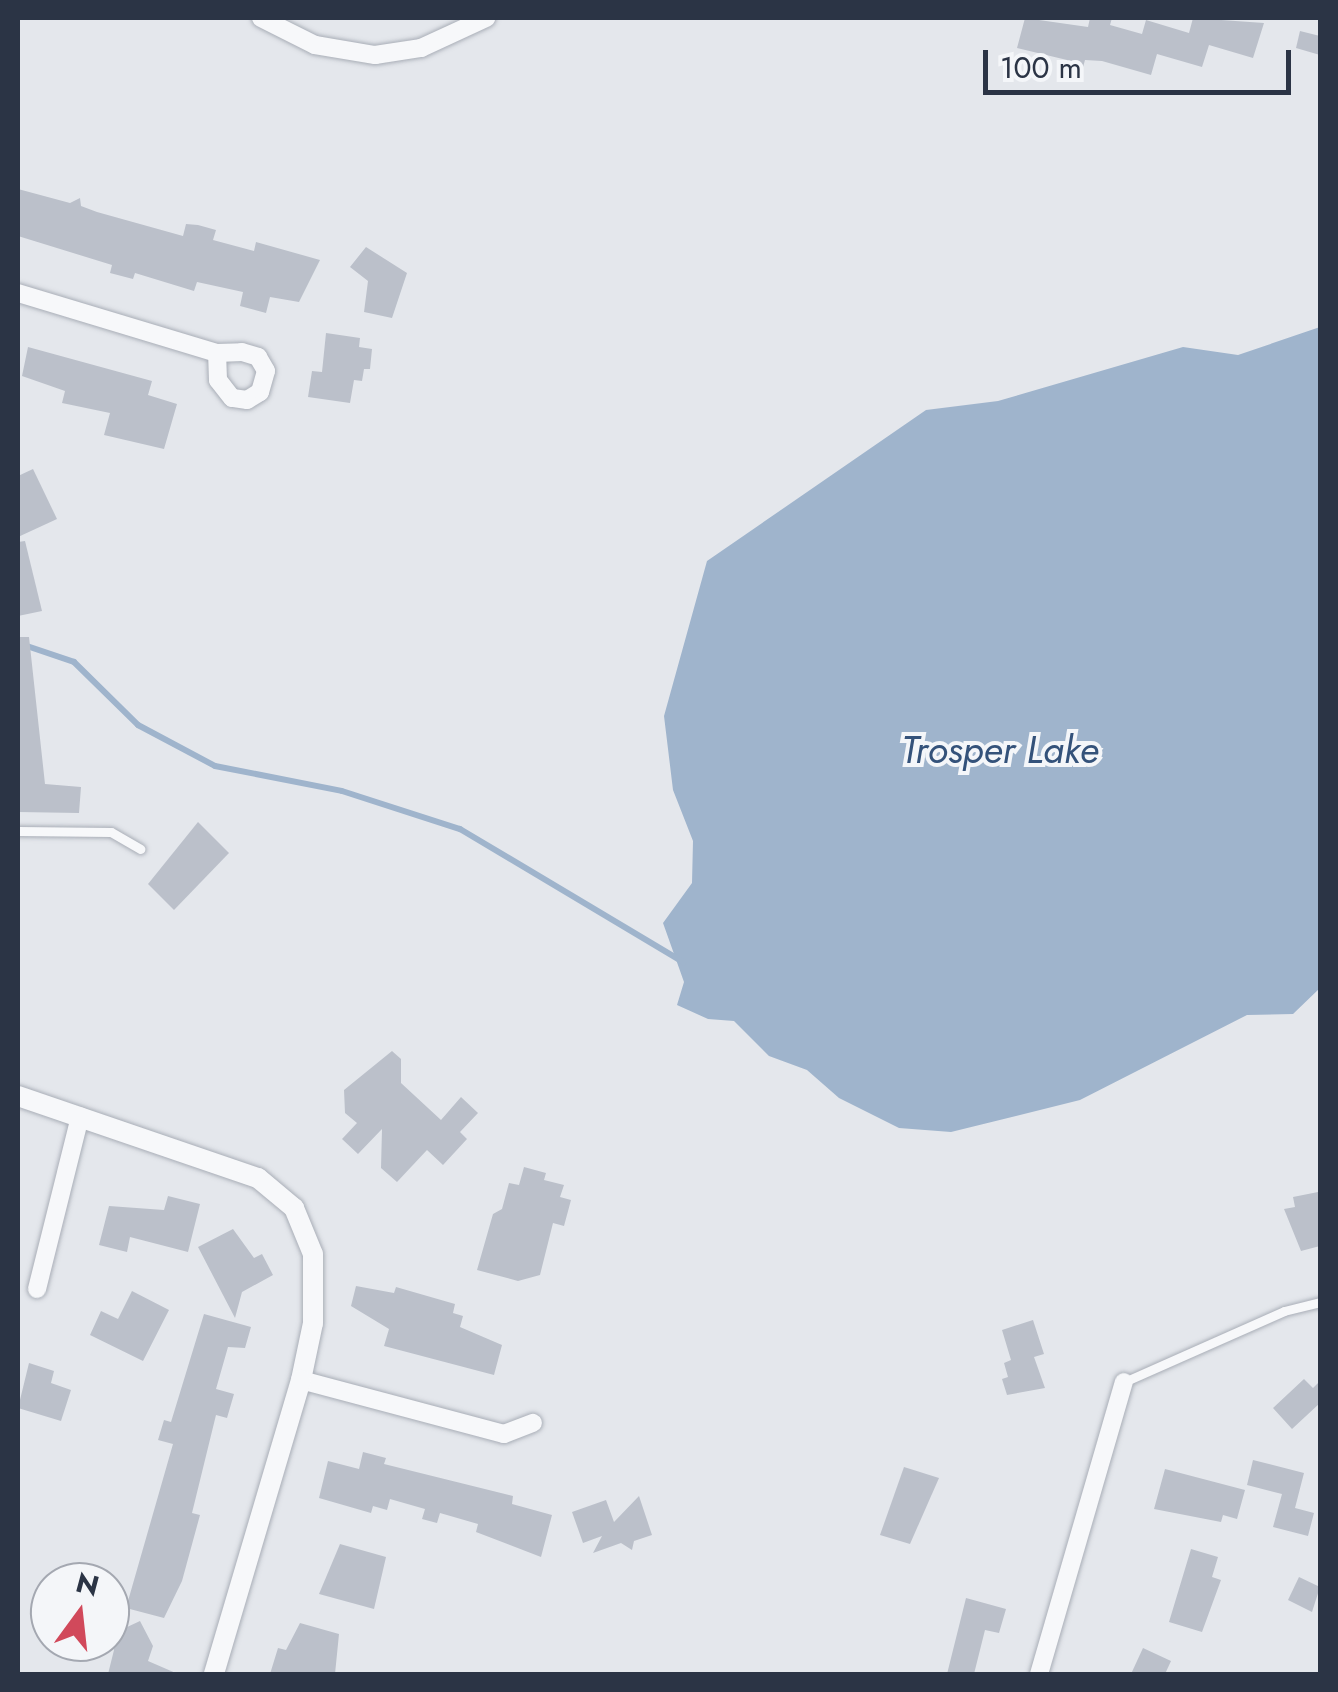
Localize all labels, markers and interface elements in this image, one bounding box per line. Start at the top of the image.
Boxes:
scale bar [988,30,1296,92]
text: 100 m [1000,46,1082,89]
water label: Trosper Lake [901,727,1099,773]
north arrow [30,1562,130,1662]
text: N [71,1562,103,1607]

